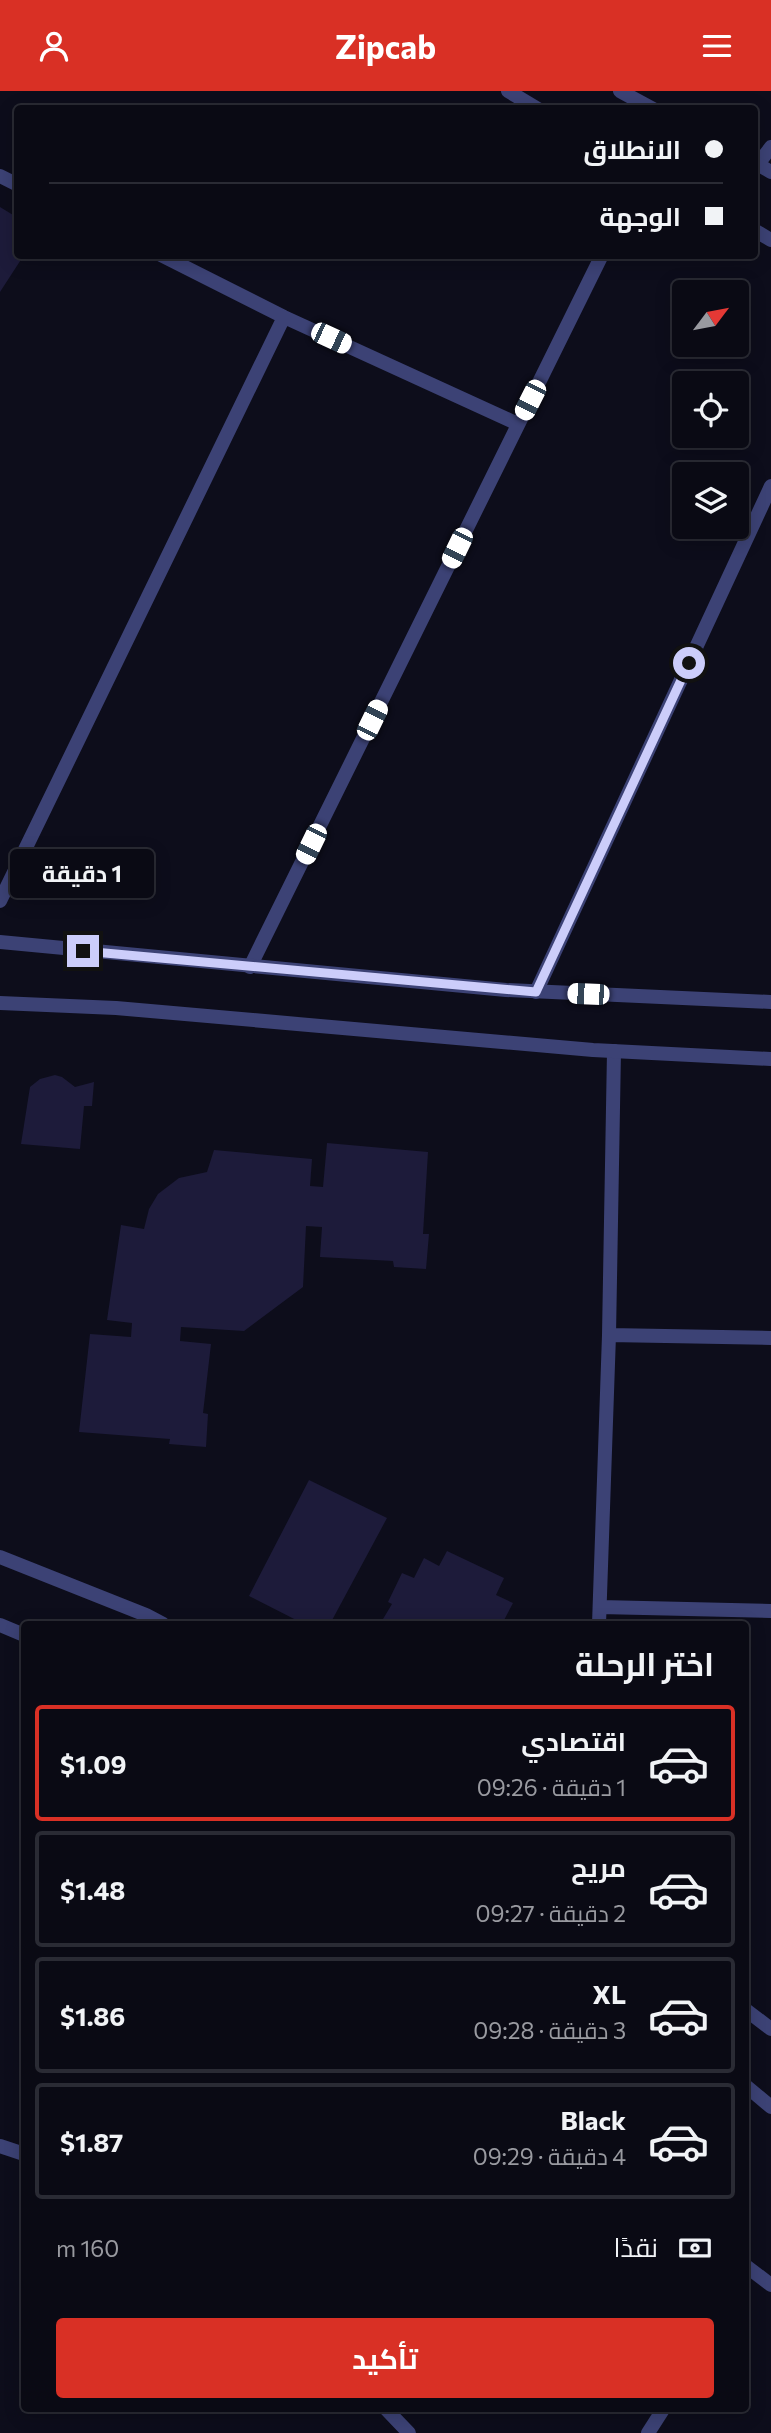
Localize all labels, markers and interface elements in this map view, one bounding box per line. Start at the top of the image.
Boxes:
text: Zipcab [335,26,436,66]
icon: person [35,27,73,65]
icon: menu [698,27,736,65]
text: الانطلاق [583,133,681,164]
text: الوجهة [600,200,681,231]
north arrow [672,280,749,357]
map controls [672,280,749,539]
car [308,320,355,356]
button: locate [672,371,749,448]
car [512,377,549,423]
button: layers [672,462,749,539]
car [439,525,476,571]
route start [673,647,705,679]
car [354,697,391,743]
car [293,821,330,867]
callout: 1 دقيقة [11,849,155,899]
text: 1 دقيقة [42,859,122,887]
route end [67,935,99,967]
car [567,983,610,1005]
text: اختر الرحلة [575,1643,714,1683]
text: اقتصادي [521,1725,626,1756]
icon: car [647,1732,710,1795]
text: $1.09 [60,1748,127,1779]
text: 1 دقيقة · 09:26 [477,1773,626,1801]
text: مريح [571,1851,626,1882]
icon: car [647,1858,710,1921]
text: $1.48 [60,1874,125,1905]
text: 2 دقيقة · 09:27 [476,1899,626,1927]
text: XL [592,1978,626,2009]
icon: car [647,1984,710,2047]
text: $1.86 [60,2000,125,2031]
text: 3 دقيقة · 09:28 [473,2016,626,2044]
text: Black [560,2104,626,2135]
icon: car [647,2110,710,2173]
text: $1.87 [60,2126,123,2157]
text: 4 دقيقة · 09:29 [473,2142,626,2170]
icon: cash [676,2229,714,2267]
text: نقدًا [614,2231,658,2262]
text: 160 m [56,2234,119,2262]
button: تأكيد [56,2318,714,2398]

